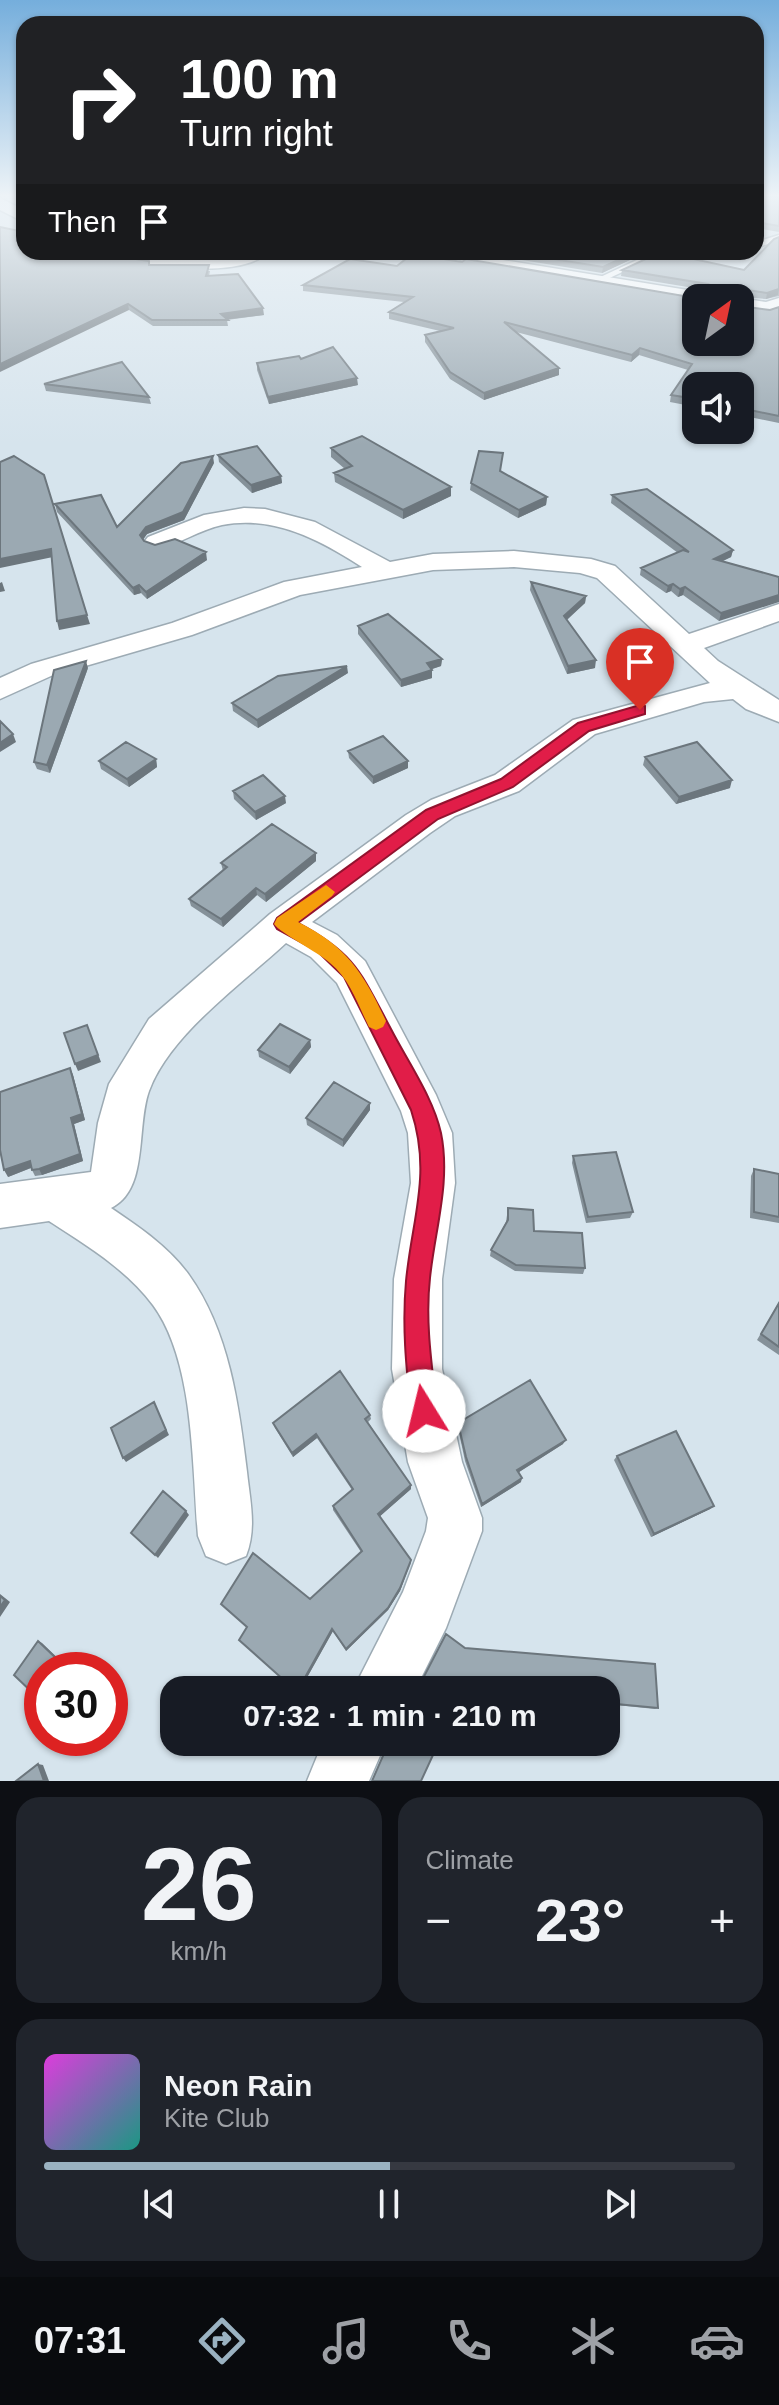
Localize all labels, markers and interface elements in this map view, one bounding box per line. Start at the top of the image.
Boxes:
text: 100 m [180,47,339,110]
icon: right [48,48,152,152]
text: Turn right [180,113,333,154]
icon: arrive [132,200,176,244]
text: Then [48,205,116,238]
north arrow [682,284,754,356]
map controls [682,284,754,444]
button: sound [682,372,754,444]
pin [606,628,674,710]
icon: arrive [618,640,662,684]
position arrow [382,1369,466,1453]
speed limit sign: 30 [24,1652,128,1756]
text: 07:32 · 1 min · 210 m [243,1699,537,1732]
text: 26 [141,1826,257,1942]
text: Climate [426,1845,514,1875]
text: 23° [535,1887,626,1954]
text: − [426,1896,451,1945]
text: + [709,1896,735,1945]
text: km/h [171,1936,227,1966]
text: Neon Rain [164,2069,312,2102]
text: Kite Club [164,2103,270,2133]
icon: previous [137,2182,181,2226]
icon: pause [367,2182,411,2226]
icon: next [598,2182,642,2226]
icon: directions [194,2313,250,2369]
icon: music [318,2313,374,2369]
icon: phone [441,2313,497,2369]
icon: climate [565,2313,621,2369]
icon: car [689,2313,745,2369]
text: 07:31 [34,2320,126,2361]

